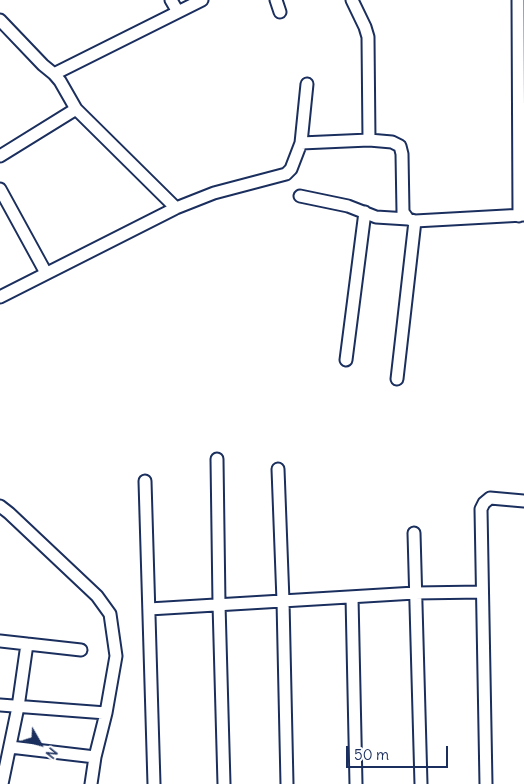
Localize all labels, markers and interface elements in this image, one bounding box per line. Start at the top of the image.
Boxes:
north arrow [15,719,65,769]
scale bar [349,736,452,768]
text: N [42,744,62,763]
text: 50 m [354,745,389,764]

